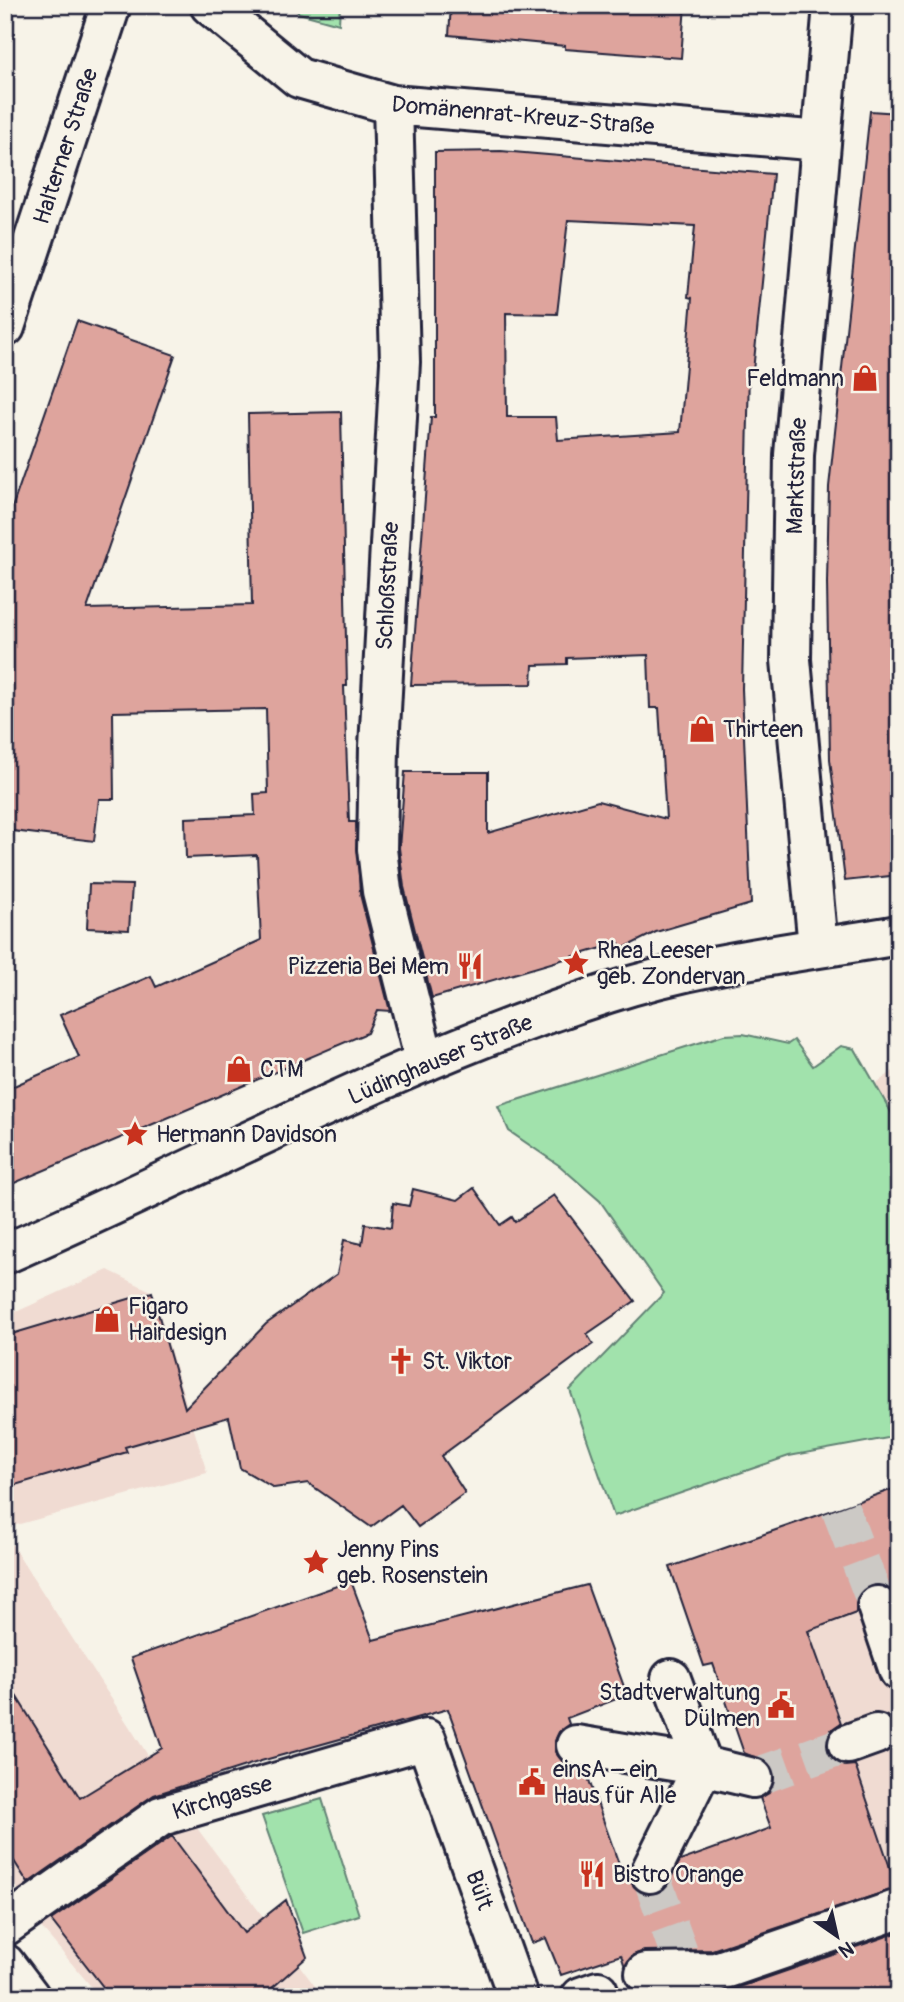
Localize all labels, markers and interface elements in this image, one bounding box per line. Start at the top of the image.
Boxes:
street label: Halterner Straße [27,64,105,228]
street label: Domänenrat-Kreuz-Straße [390,90,656,141]
shop icon: Feldmann [850,363,880,393]
place label: Feldmann [746,364,844,393]
street label: Marktstraße [780,417,813,535]
street label: Schloßstraße [370,520,405,651]
shop icon: Thirteen [687,714,717,744]
place label: Thirteen [723,715,804,744]
place label: Rhea Leeser geb. Zondervan [597,936,746,991]
place icon: Rhea Leeser geb. Zondervan [561,948,591,978]
restaurant icon: Pizzeria Bei Mem [455,951,485,981]
place label: Pizzeria Bei Mem [287,952,449,981]
street label: Lüdinghauser Straße [344,1007,537,1111]
shop icon: CTM [224,1054,254,1084]
place label: CTM [260,1055,304,1084]
place icon: Hermann Davidson [120,1119,150,1149]
place label: Hermann Davidson [156,1120,337,1149]
place label: Figaro Hairdesign [128,1292,227,1347]
shop icon: Figaro Hairdesign [92,1304,122,1334]
church icon: St. Viktor [386,1346,416,1376]
place label: St. Viktor [422,1347,512,1376]
place label: Jenny Pins geb. Rosenstein [337,1535,488,1590]
place icon: Jenny Pins geb. Rosenstein [301,1547,331,1577]
place label: Stadtverwaltung Dülmen [599,1678,760,1733]
public building icon: Stadtverwaltung Dülmen [766,1690,796,1720]
place label: einsA – ein Haus für Alle [553,1755,677,1810]
public building icon: einsA – ein Haus für Alle [517,1767,547,1797]
street label: Kirchgasse [169,1768,276,1826]
restaurant icon: Bistro Orange [577,1859,607,1889]
place label: Bistro Orange [613,1860,744,1889]
street label: Bült [459,1867,500,1914]
north arrow [802,1900,872,1970]
text: N [834,1936,858,1963]

